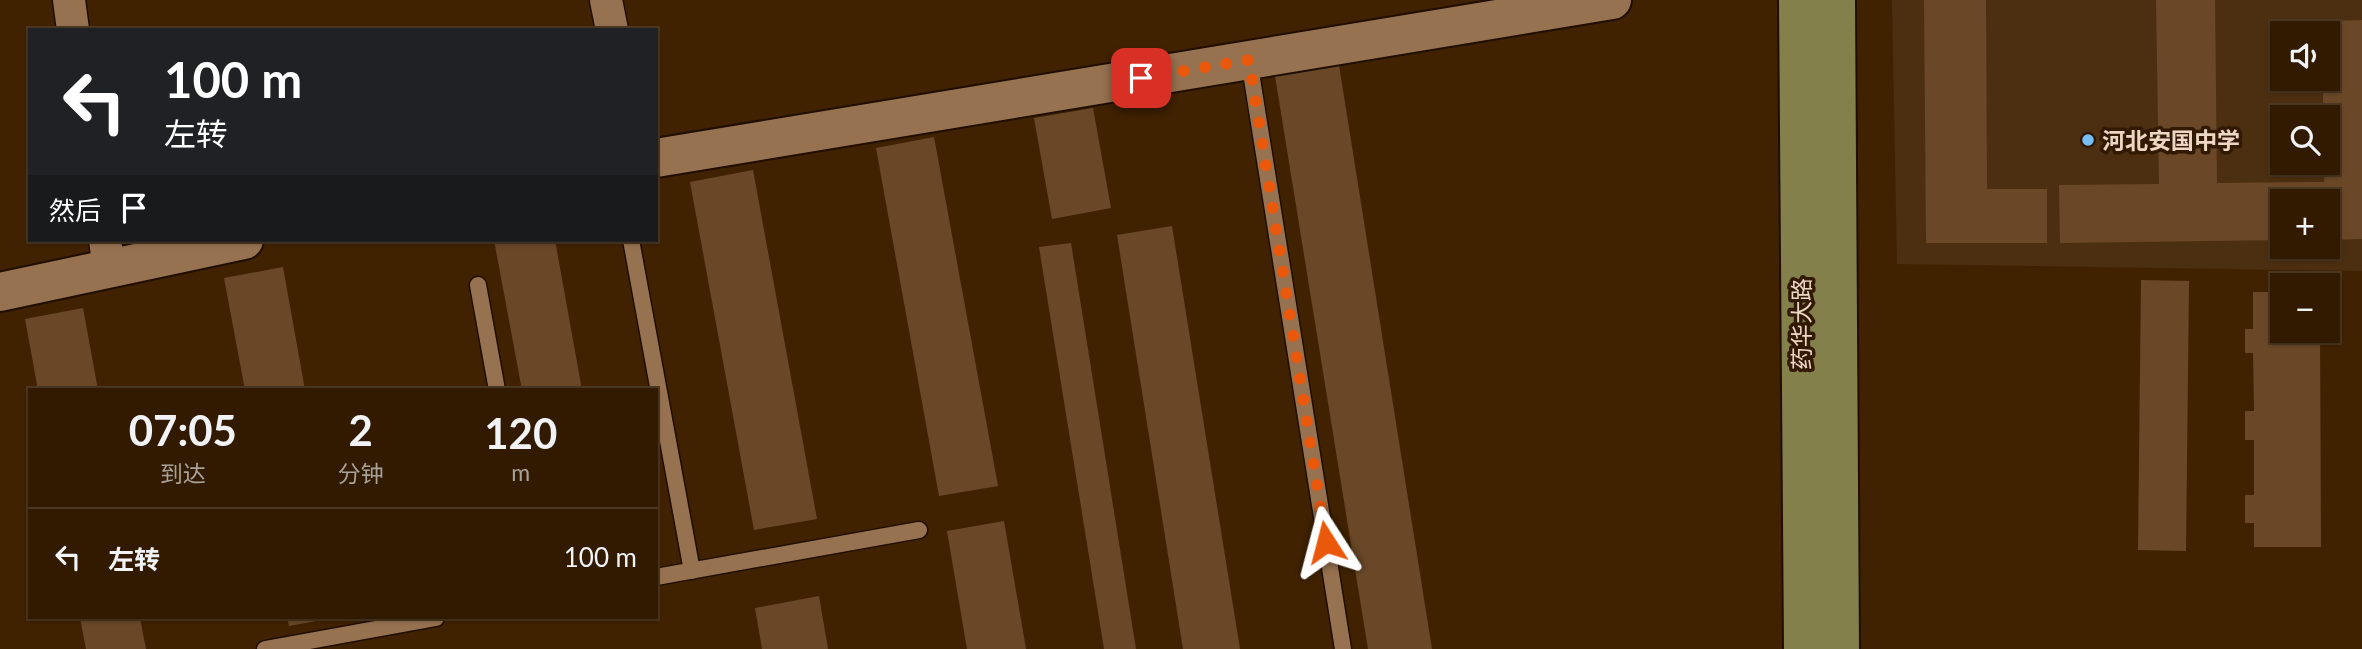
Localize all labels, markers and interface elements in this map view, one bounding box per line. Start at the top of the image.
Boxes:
map controls [2270,21,2340,343]
button: sound [2270,21,2340,91]
pin [1111,48,1171,108]
text: 100 m [164,50,302,108]
icon: left [49,56,140,147]
icon: arrive [1122,59,1160,97]
button: search [2270,105,2340,175]
text: 左转 [164,114,228,153]
place label: 河北安国中学 [2102,126,2240,154]
marker: 河北安国中学 [2080,132,2096,148]
icon: arrive [115,189,153,227]
button: + [2270,189,2340,259]
text: 然后 [49,194,101,226]
button: − [2270,273,2340,343]
street label: 药华大路 [1787,278,1815,370]
text: 07:05 [129,405,237,455]
text: 2 [348,405,373,455]
text: 120 [484,408,557,458]
text: m [511,458,530,486]
text: 到达 [160,459,206,487]
text: 分钟 [338,459,384,487]
position arrow [1289,505,1363,579]
icon: left [49,538,87,576]
text: 100 m [564,541,637,573]
text: 左转 [108,543,160,575]

